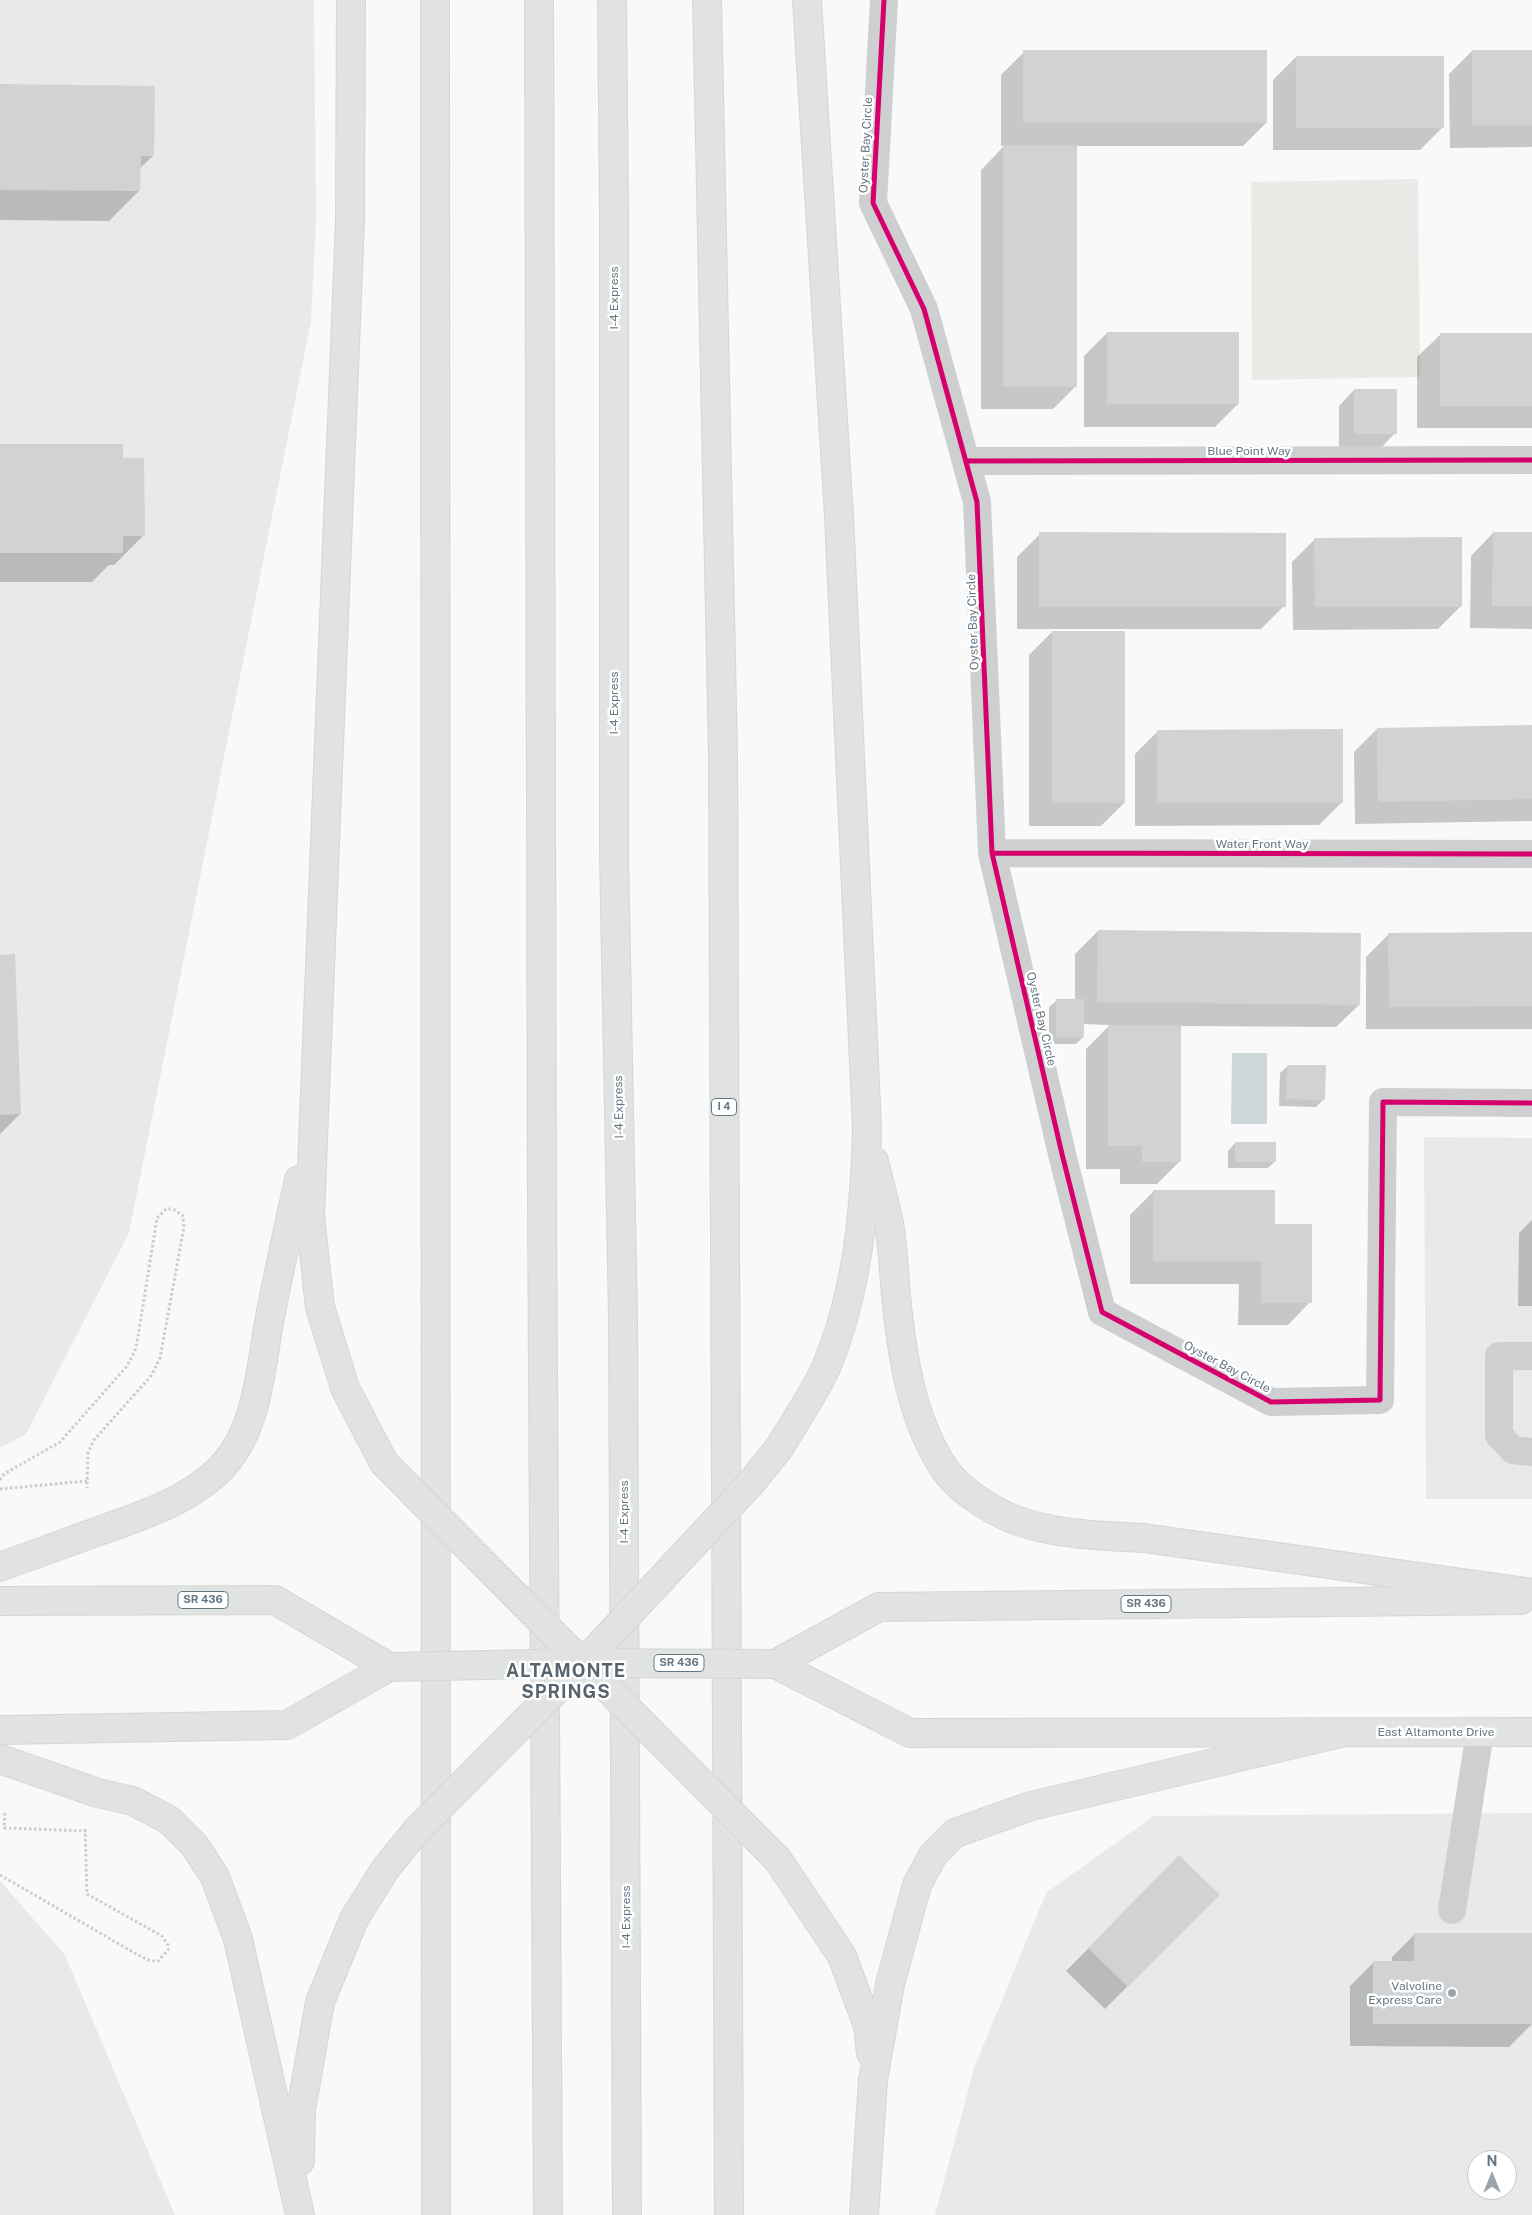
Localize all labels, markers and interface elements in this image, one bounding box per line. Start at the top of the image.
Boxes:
street label: Oyster Bay Circle [856,97,876,193]
street label: I-4 Express [607,266,621,330]
street label: Blue Point Way [1207,444,1291,458]
street label: Oyster Bay Circle [964,574,982,670]
street label: I-4 Express [607,671,621,735]
street label: Water Front Way [1216,837,1308,851]
street label: Oyster Bay Circle [1023,970,1059,1068]
street label: I-4 Express [611,1075,627,1139]
road number: I 4 [712,1098,736,1116]
street label: Oyster Bay Circle [1181,1338,1273,1396]
street label: I-4 Express [617,1480,631,1544]
road number: SR 436 [178,1592,228,1608]
road number: SR 436 [1121,1596,1171,1612]
road number: SR 436 [654,1655,704,1672]
district label: ALTAMONTE SPRINGS [505,1660,627,1702]
street label: East Altamonte Drive [1377,1725,1495,1739]
street label: I-4 Express [619,1885,633,1949]
place label: Valvoline Express Care [1368,1979,1442,2007]
marker: Valvoline Express Care [1446,1987,1458,1999]
north arrow [1467,2150,1517,2200]
text: N [1487,2153,1497,2169]

